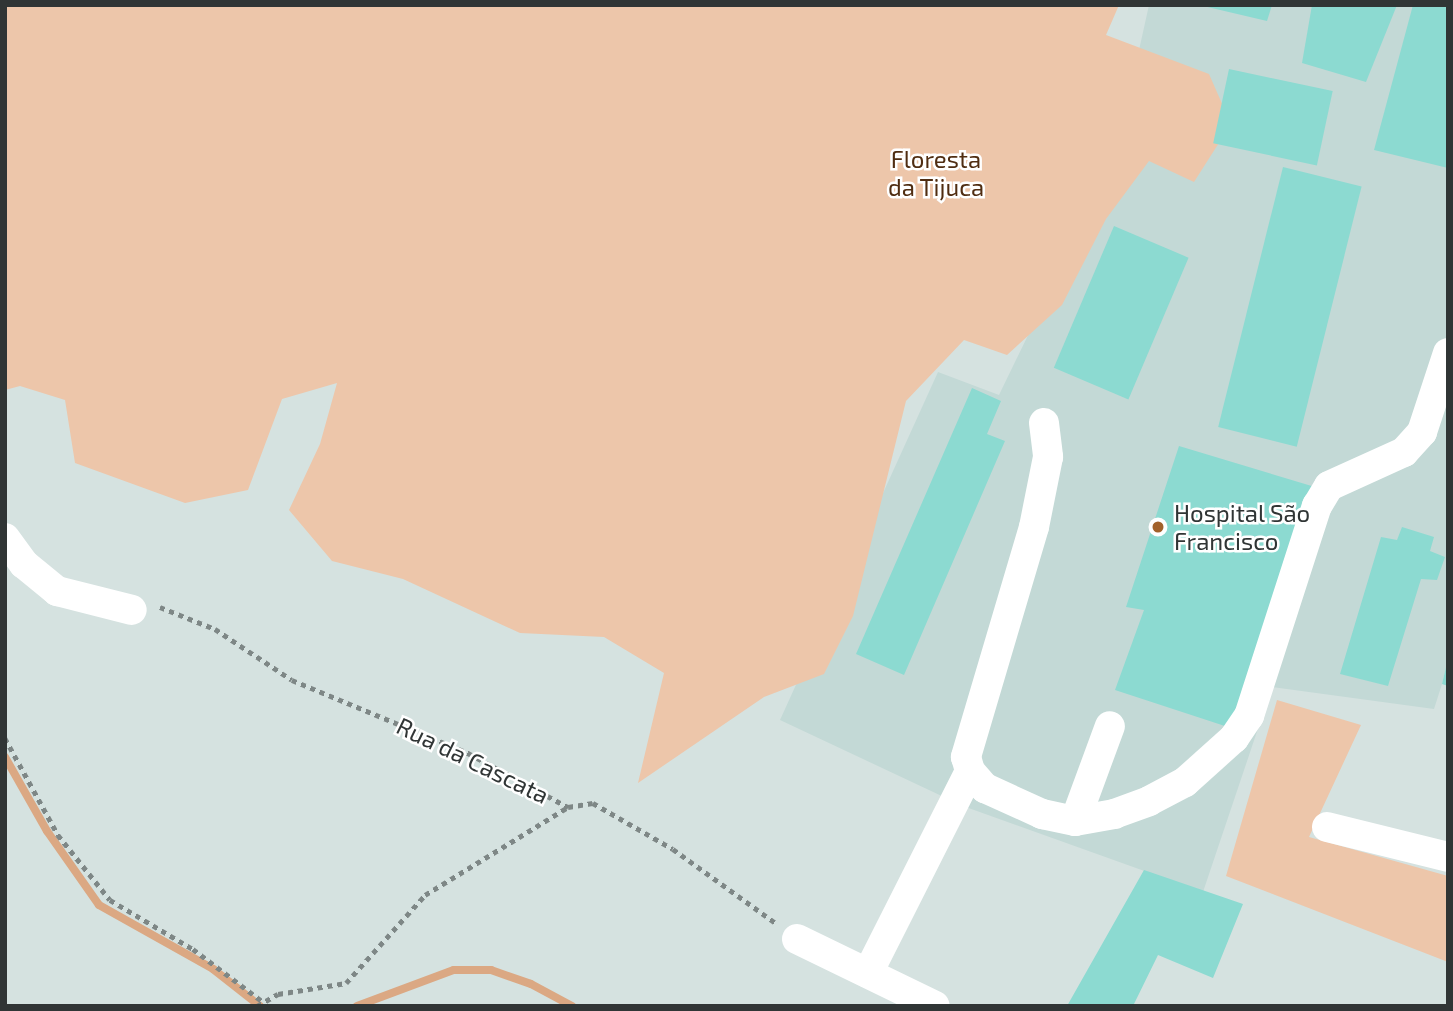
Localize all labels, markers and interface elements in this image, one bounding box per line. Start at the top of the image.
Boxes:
park label: Floresta da Tijuca [888,145,984,201]
place label: Hospital São Francisco [1174,499,1311,555]
marker: Hospital São Francisco [1148,517,1168,537]
street label: Rua da Cascata [392,711,554,809]

